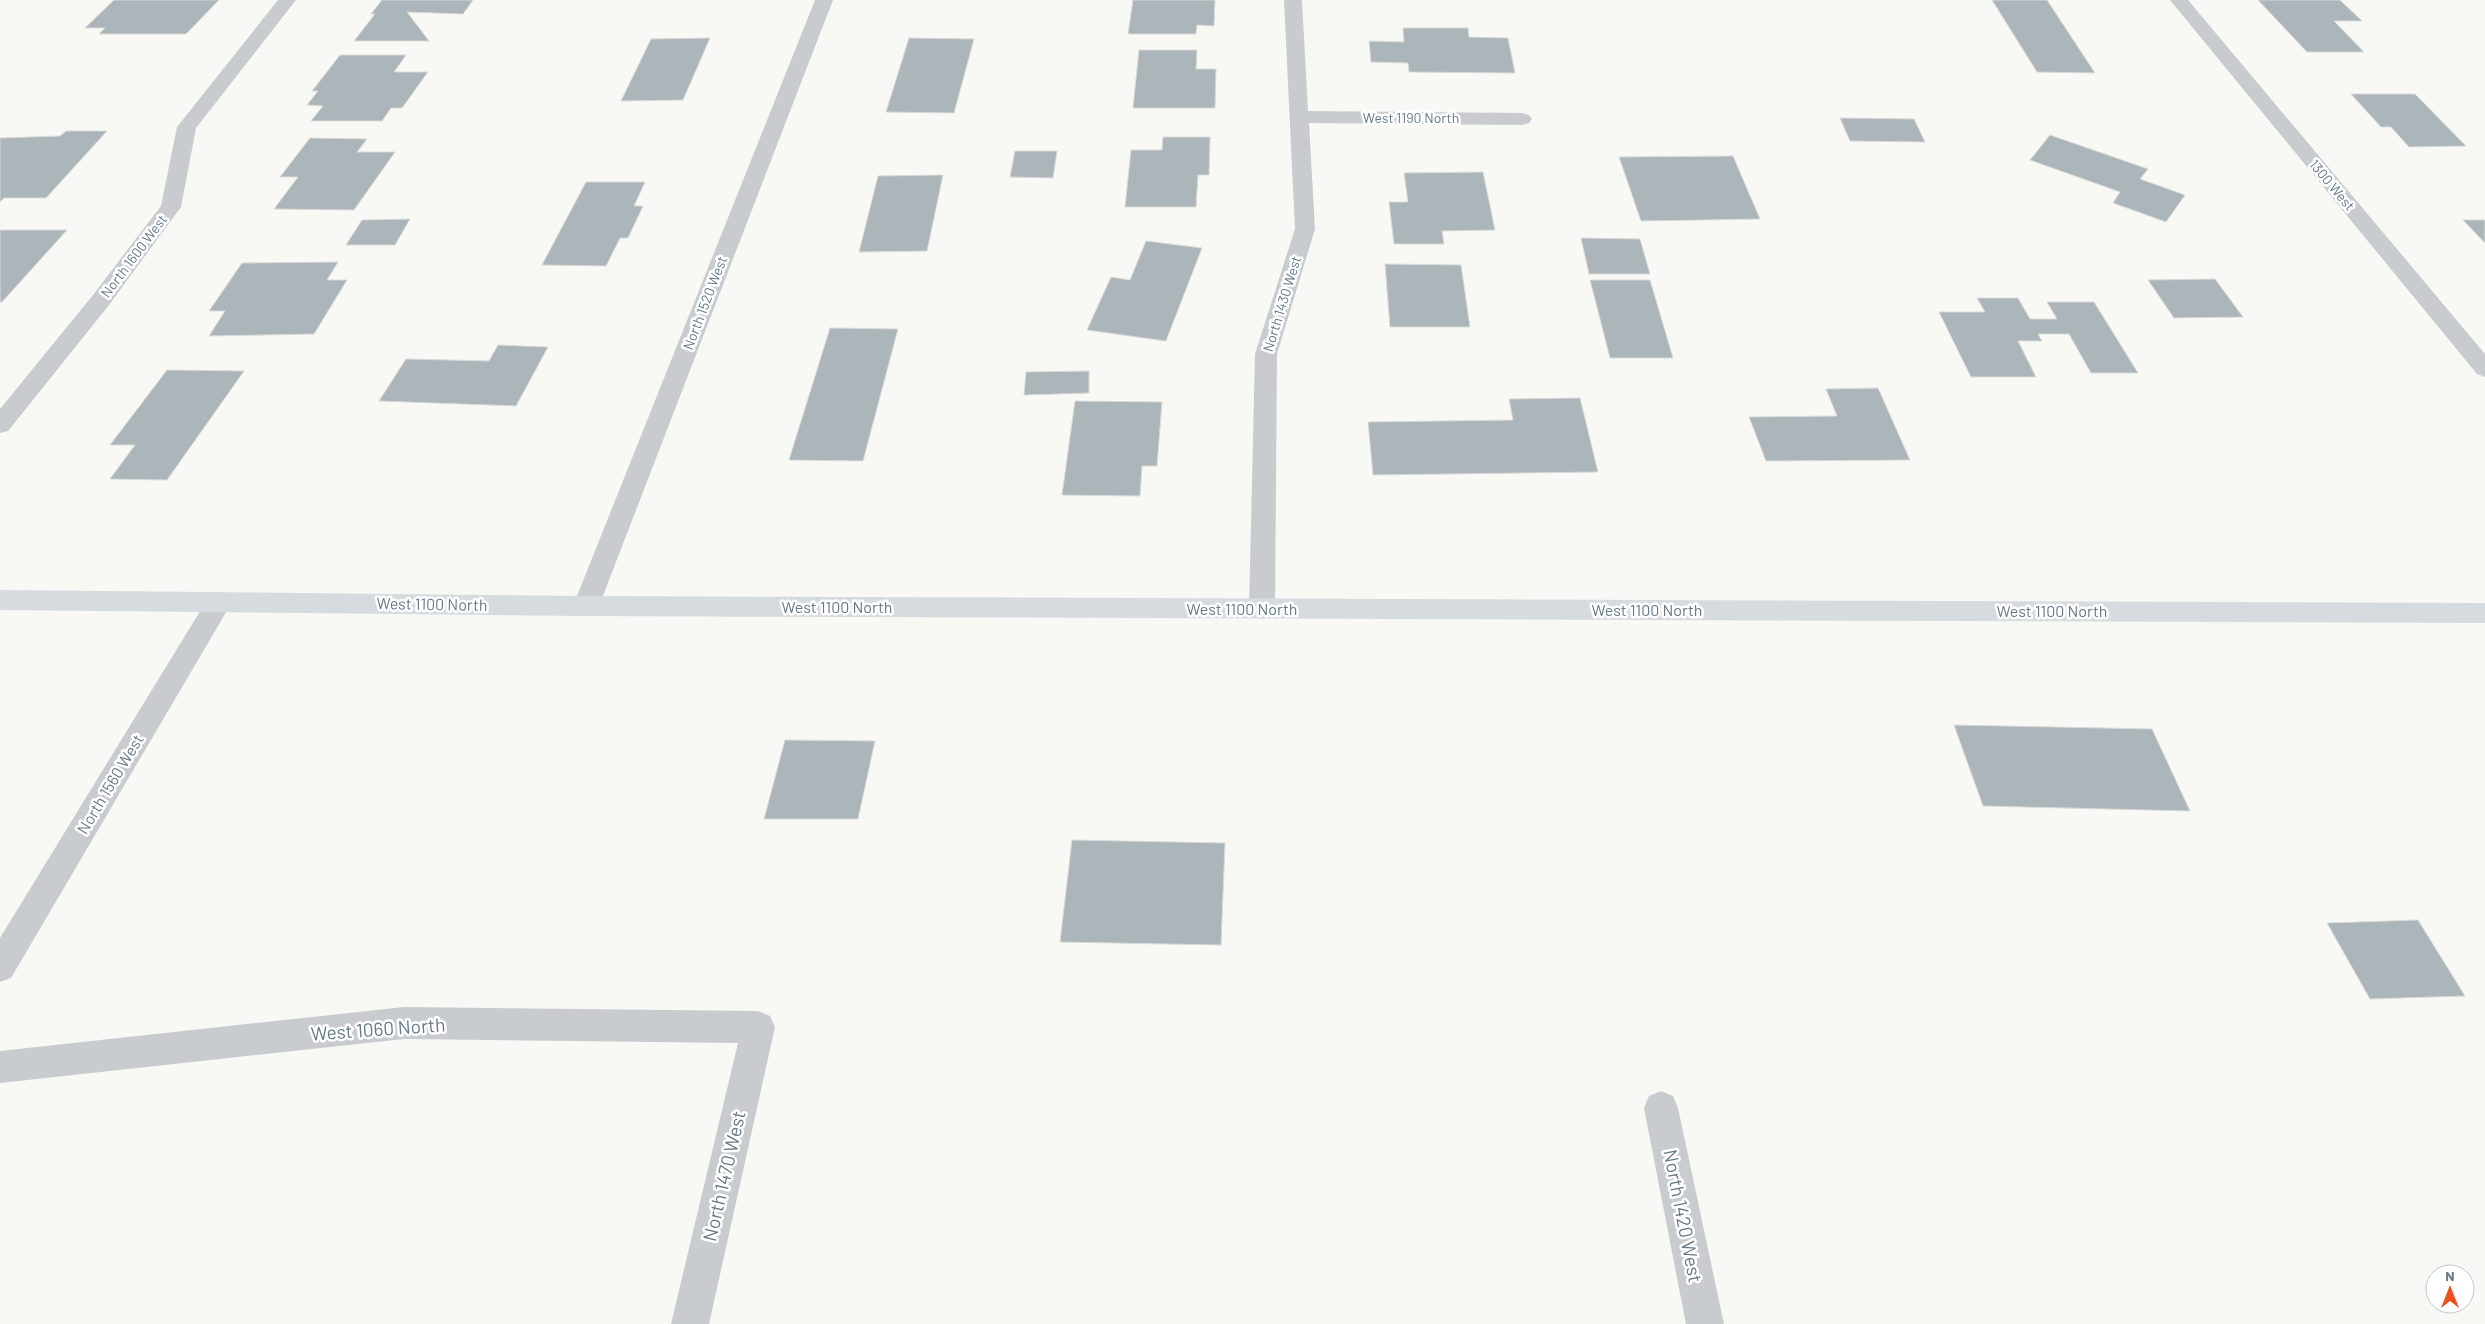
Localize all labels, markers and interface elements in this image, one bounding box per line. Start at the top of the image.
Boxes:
street label: West 1190 North [1363,109,1459,126]
street label: 1300 West [2306,156,2359,214]
street label: North 1600 West [97,211,170,300]
street label: North 1520 West [679,254,730,352]
street label: North 1430 West [1259,254,1304,354]
street label: West 1100 North [376,593,488,614]
street label: West 1100 North [782,597,892,616]
street label: West 1100 North [1187,599,1297,618]
street label: West 1100 North [1592,600,1702,619]
street label: West 1100 North [1997,601,2107,620]
street label: North 1560 West [72,731,147,837]
street label: West 1060 North [310,1012,446,1045]
street label: North 1470 West [697,1108,750,1243]
street label: North 1420 West [1659,1147,1708,1284]
north arrow [2425,1264,2475,1314]
text: N [2445,1267,2455,1284]

